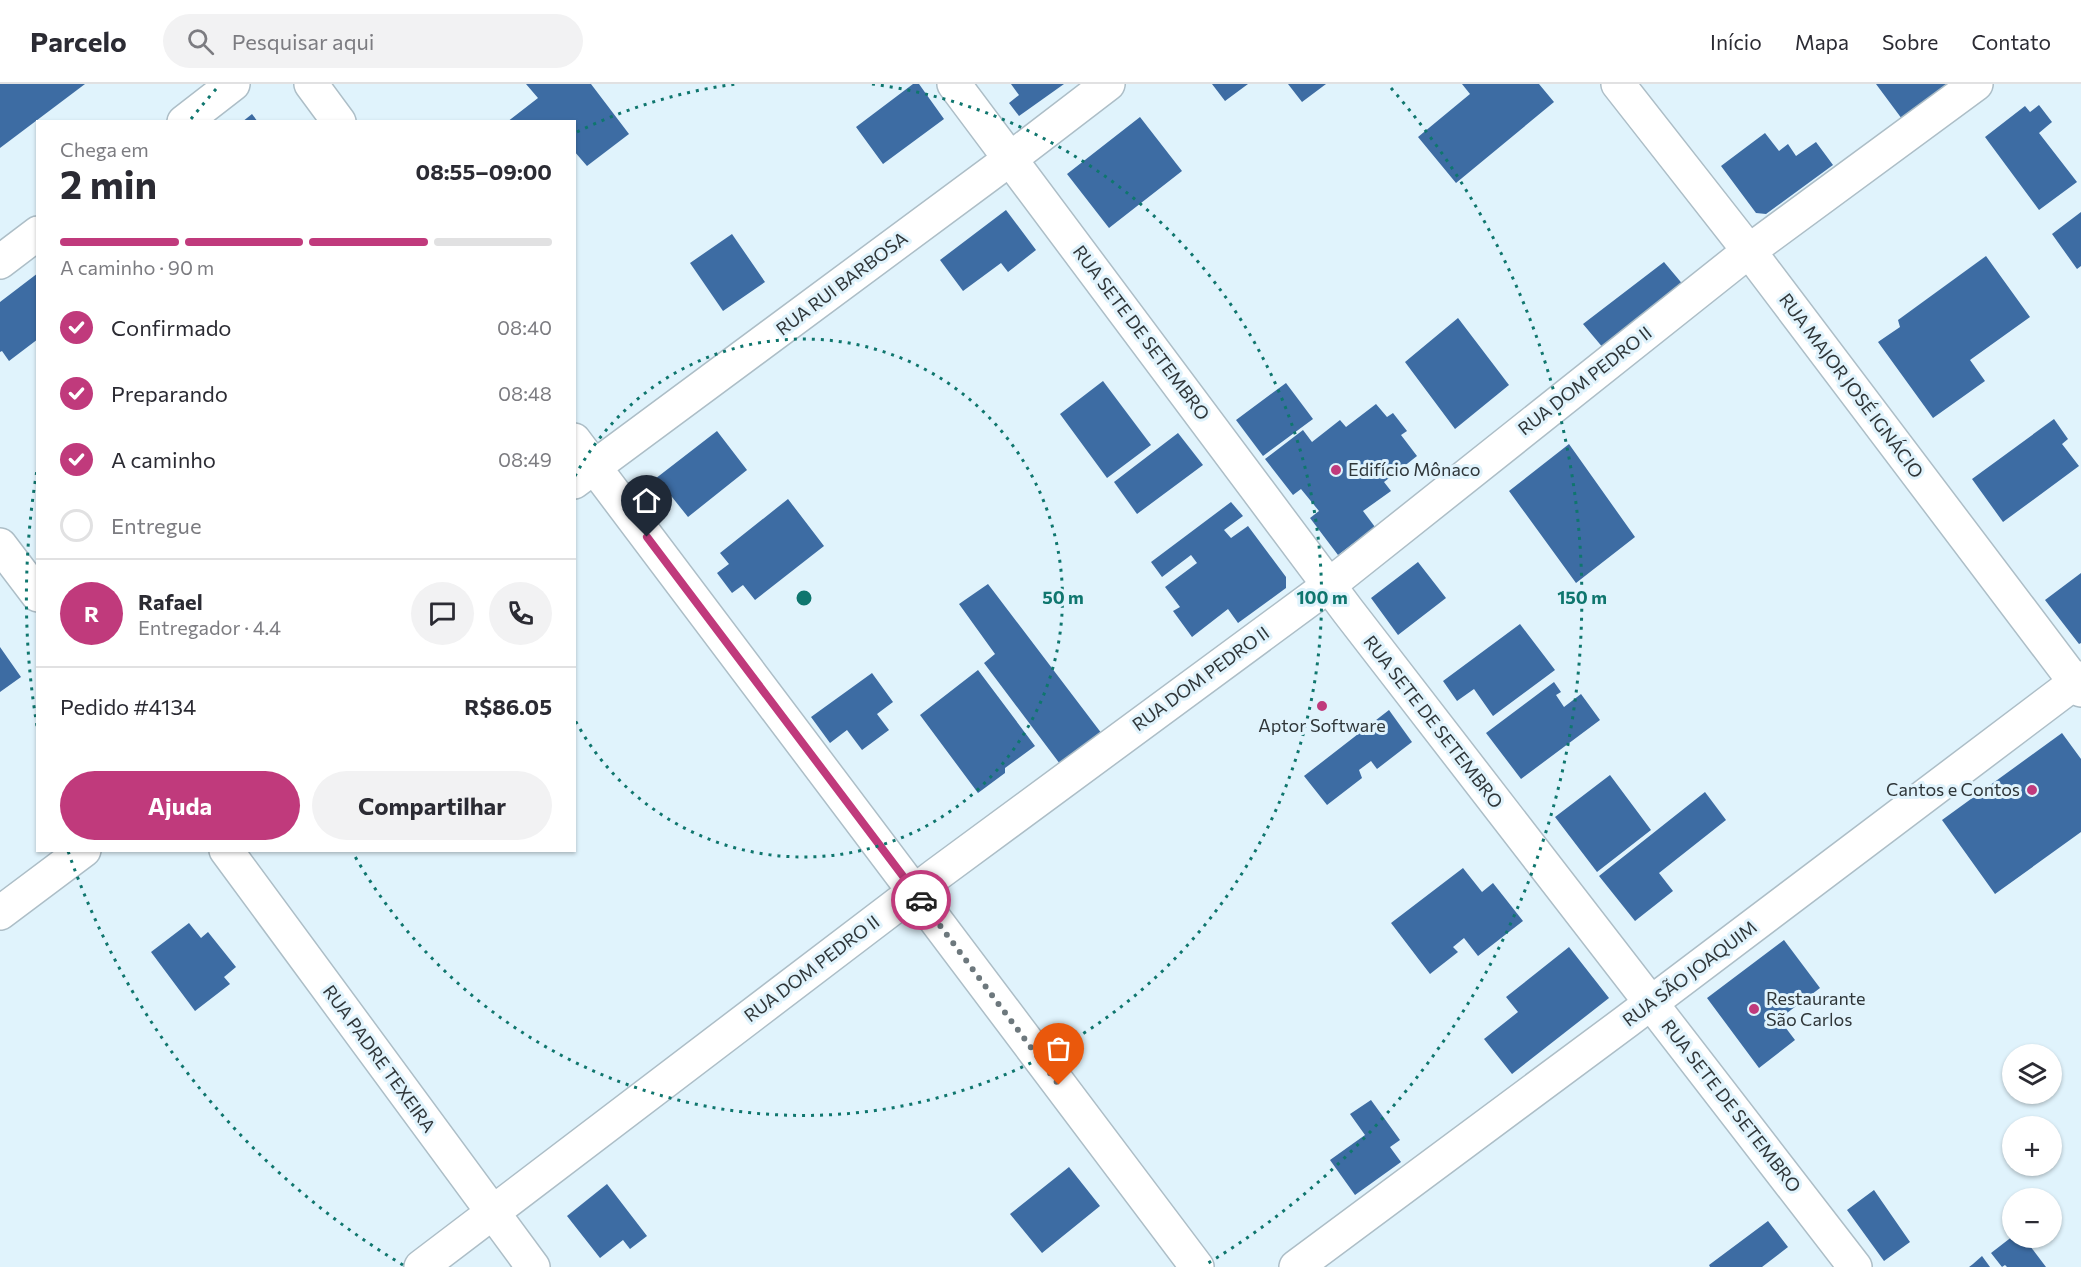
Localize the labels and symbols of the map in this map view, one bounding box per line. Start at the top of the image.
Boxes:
street label: RUA RUI BARBOSA [771,227,911,340]
street label: RUA SETE DE SETEMBRO [1069,241,1215,424]
street label: RUA MAJOR JOSÉ IGNÁCIO [1775,289,1928,482]
street label: RUA DOM PEDRO II [1513,321,1656,439]
place label: Edifício Mônaco [1348,458,1481,480]
marker: Edifício Mônaco [1329,463,1343,477]
pin [621,475,672,537]
text: 50 m [1042,586,1084,608]
text: 100 m [1296,586,1348,608]
text: 150 m [1557,586,1607,608]
centre of rings [794,588,814,608]
street label: RUA DOM PEDRO II [1128,621,1273,735]
street label: RUA SETE DE SETEMBRO [1359,631,1508,812]
marker: Aptor Software [1315,699,1329,713]
place label: Aptor Software [1258,714,1386,736]
place label: Cantos e Contos [1886,778,2020,800]
marker: Cantos e Contos [2025,783,2039,797]
courier [891,870,951,930]
street label: RUA DOM PEDRO II [739,910,883,1026]
street label: RUA SÃO JOAQUIM [1618,916,1761,1031]
street label: RUA PADRE TEXEIRA [319,980,441,1136]
place label: Restaurante São Carlos [1766,987,1865,1030]
marker: Restaurante São Carlos [1747,1002,1761,1016]
street label: RUA SETE DE SETEMBRO [1657,1015,1806,1196]
pin [1033,1023,1084,1085]

